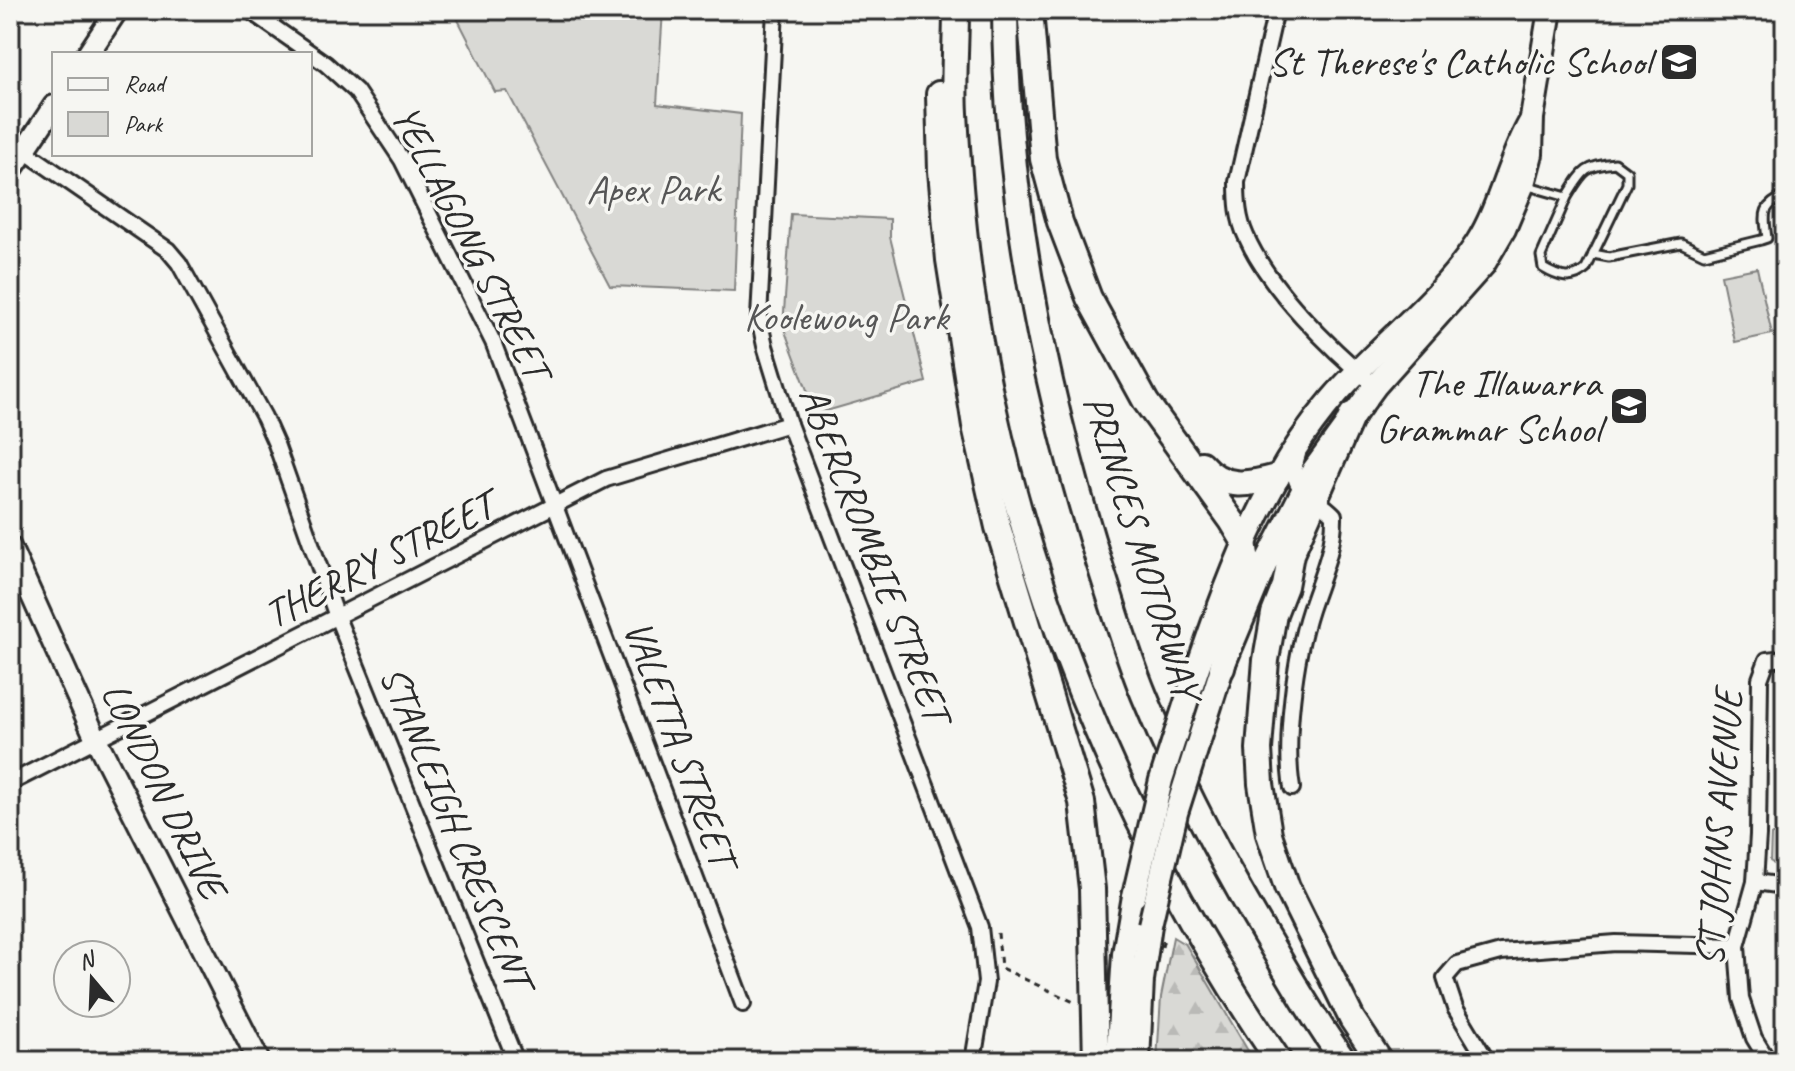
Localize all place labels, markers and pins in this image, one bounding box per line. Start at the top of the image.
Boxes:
place label: St Therese's Catholic School [1269,37,1657,87]
school or university icon: St Therese's Catholic School [1658,41,1700,83]
place label: The Illawarra Grammar School [1376,358,1608,454]
school or university icon: The Illawarra Grammar School [1608,385,1650,427]

